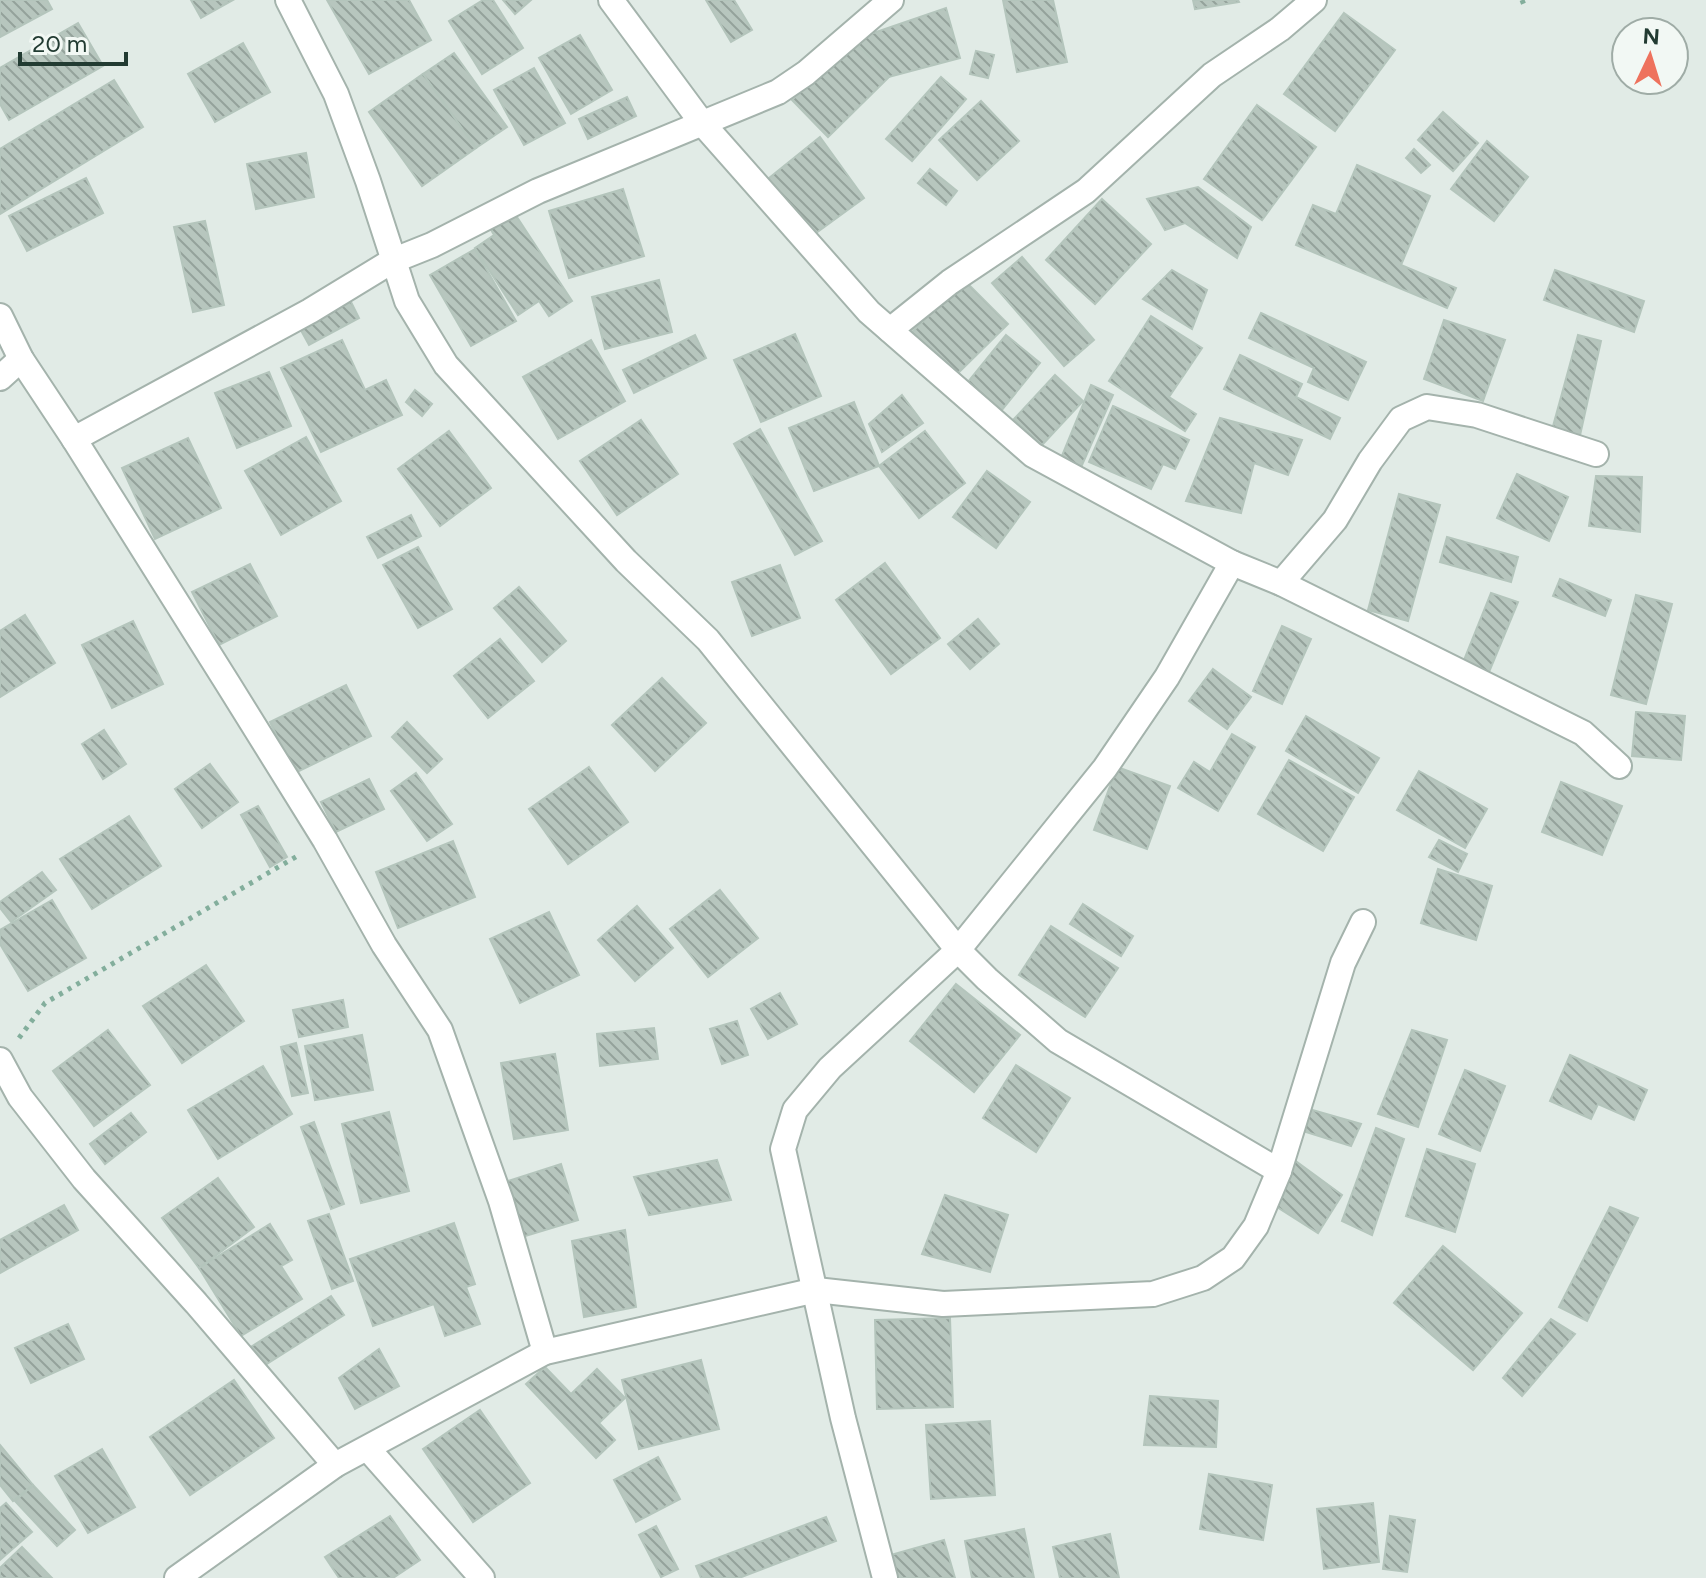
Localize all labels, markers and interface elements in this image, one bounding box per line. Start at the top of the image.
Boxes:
scale bar [20,16,126,66]
north arrow [1610,16,1690,96]
text: N [1642,22,1661,51]
text: 20 m [32,29,87,58]

